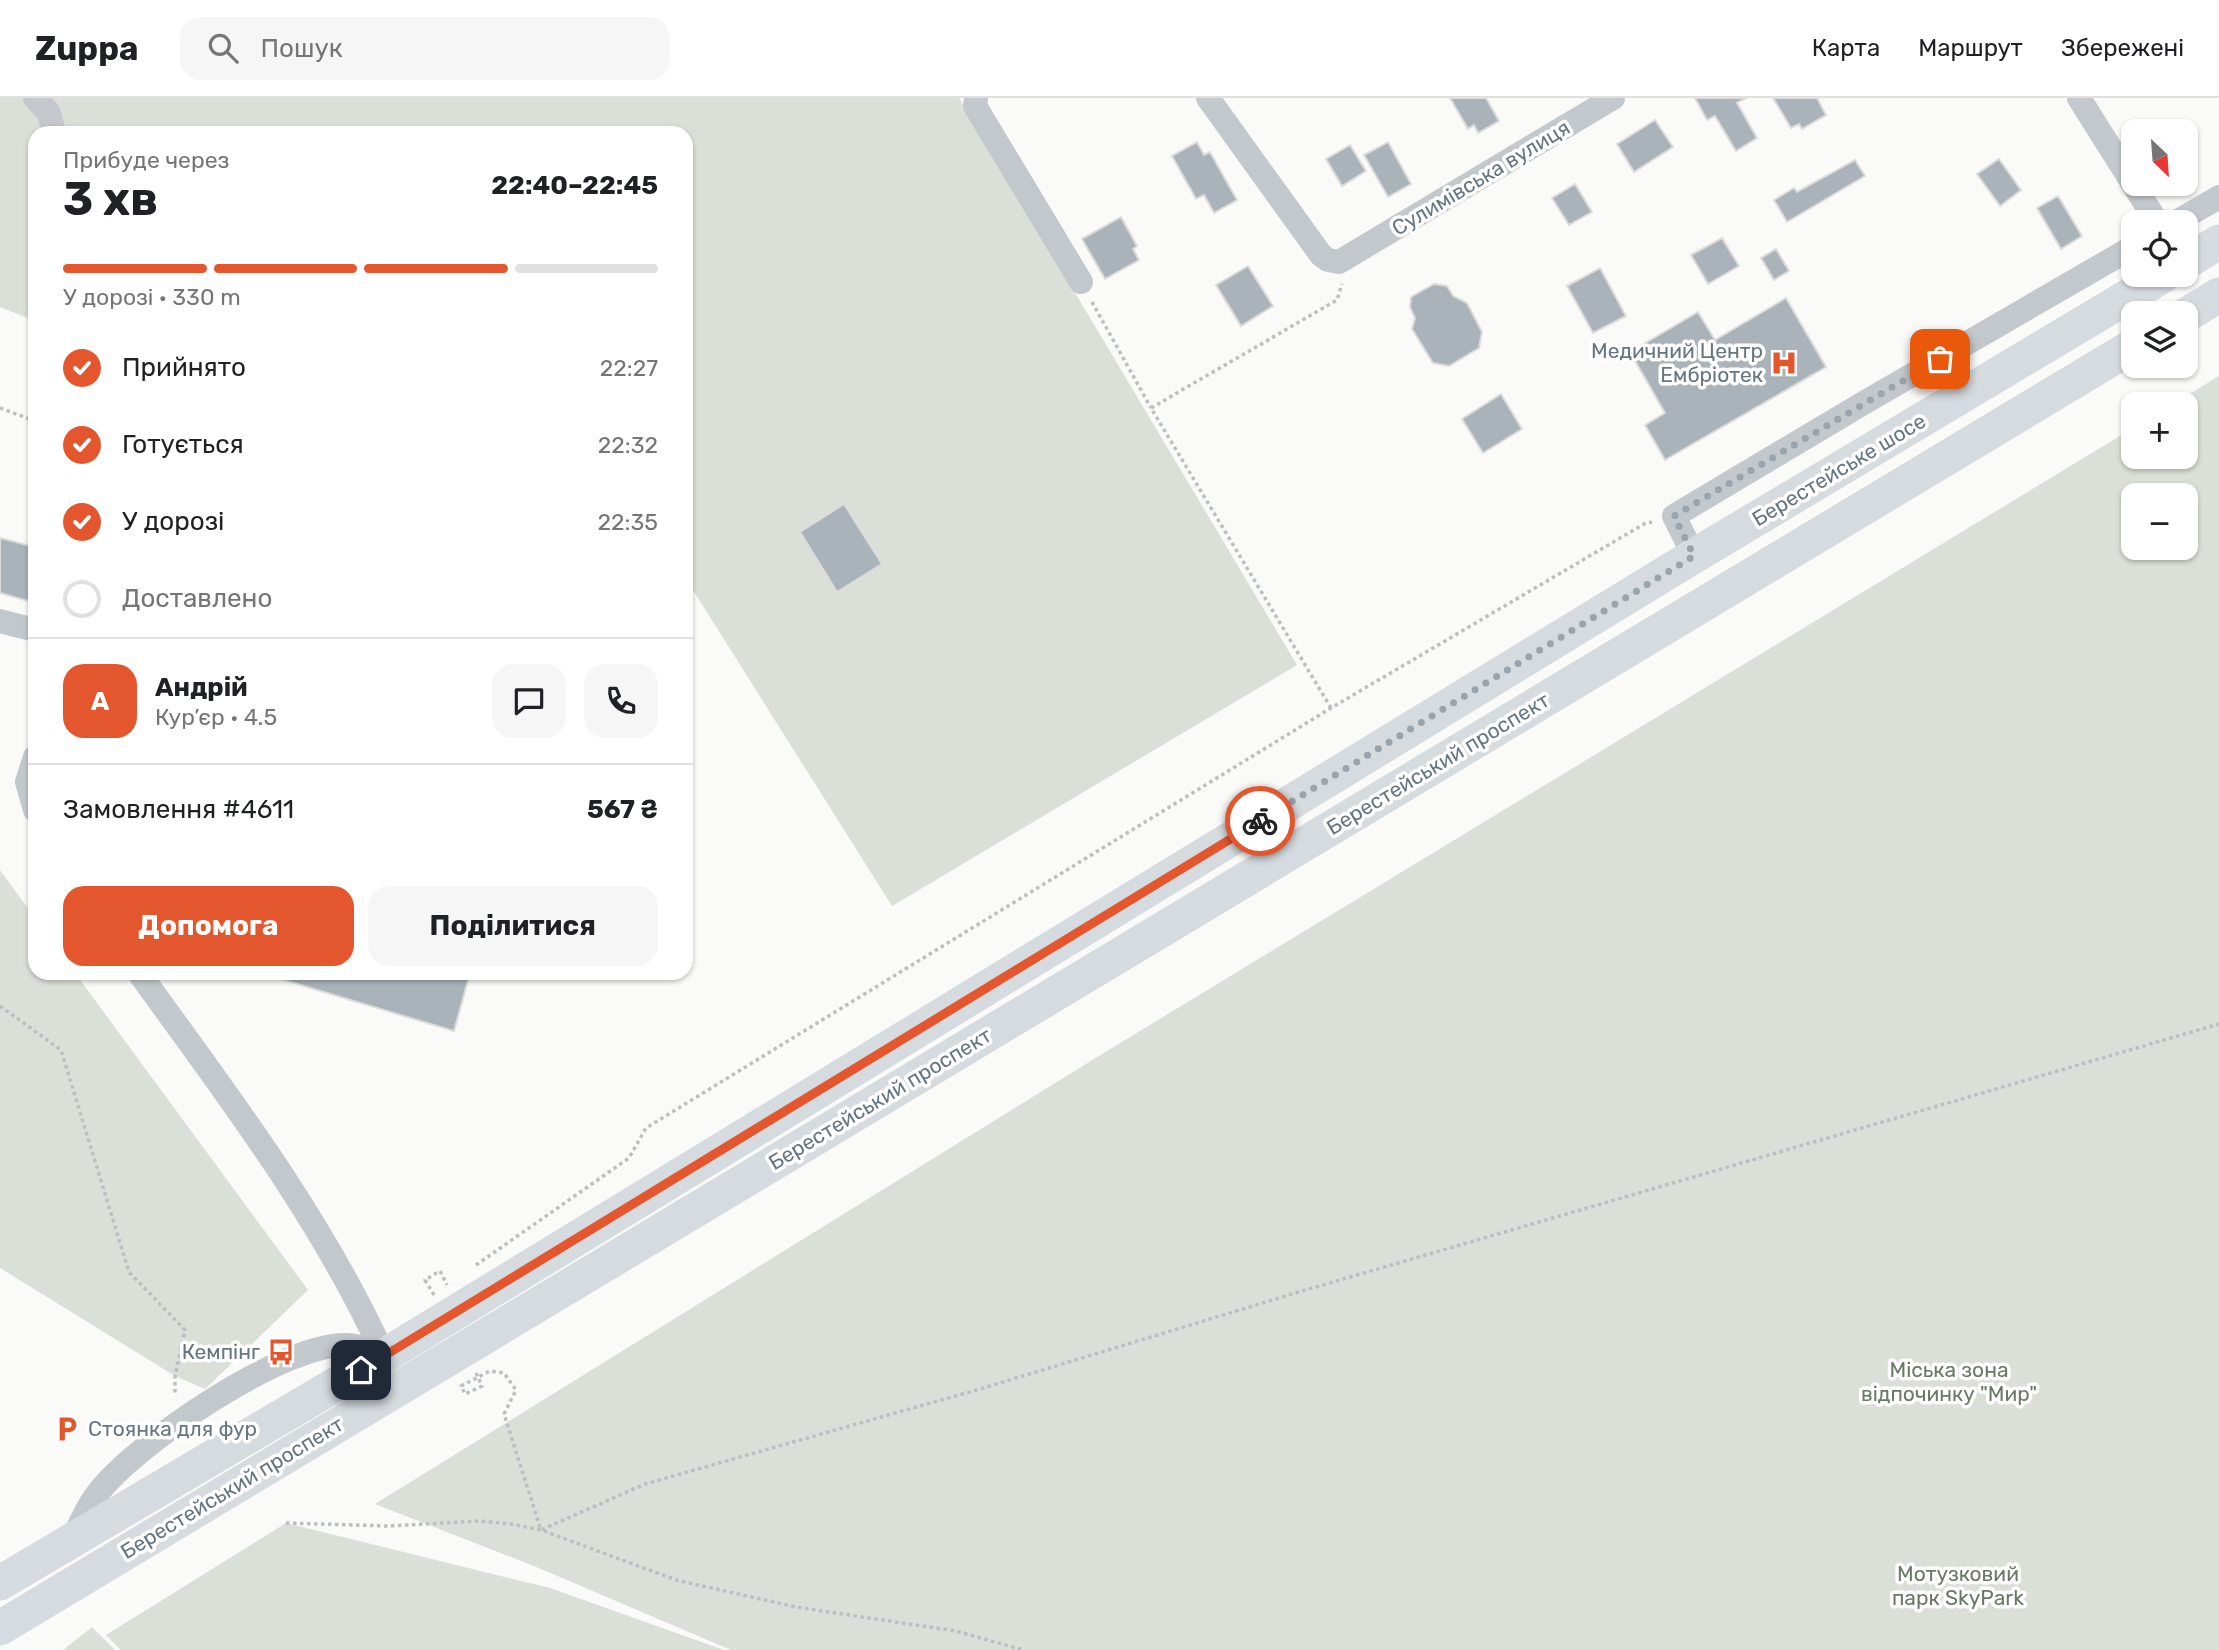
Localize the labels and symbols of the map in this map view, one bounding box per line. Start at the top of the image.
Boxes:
street label: Сулимівська вулиця [1387,115,1574,241]
north arrow [2121,119,2198,196]
pin [1910,329,1970,389]
place label: Медичний Центр Ембріотек [1591,338,1763,387]
hospital icon: Медичний Центр Ембріотек [1769,348,1799,378]
street label: Берестейське шосе [1747,408,1930,531]
street label: Берестейський проспект [1322,687,1554,840]
courier [1225,786,1295,856]
street label: Берестейський проспект [764,1022,996,1175]
bus stop icon: Кемпінг [266,1337,296,1367]
place label: Кемпінг [182,1339,260,1364]
pin [331,1340,391,1400]
park label: Міська зона відпочинку "Мир" [1861,1357,2037,1406]
street label: Берестейський проспект [116,1411,348,1564]
parking icon: Стоянка для фур [52,1414,82,1444]
place label: Стоянка для фур [88,1416,257,1441]
park label: Мотузковий парк SkyPark [1892,1561,2024,1610]

